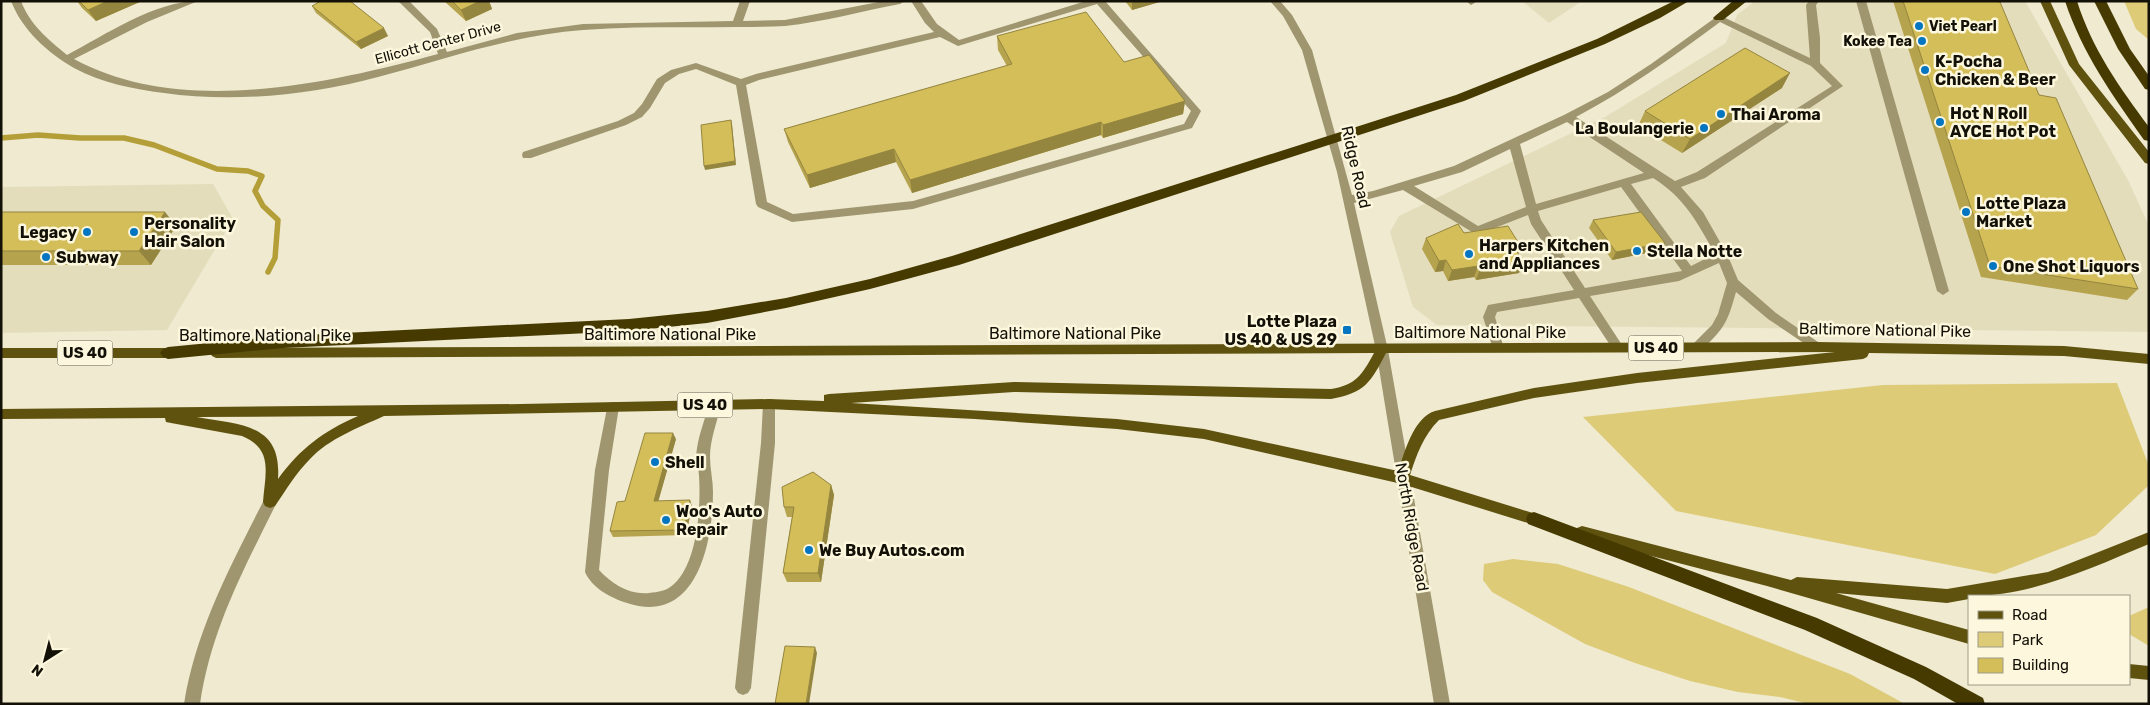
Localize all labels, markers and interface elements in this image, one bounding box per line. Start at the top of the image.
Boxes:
street label: Ellicott Center Drive [373,18,503,68]
place label: Viet Pearl [1929,18,1997,35]
marker: Viet Pearl [1913,20,1925,32]
place label: Kokee Tea [1843,33,1912,50]
marker: Kokee Tea [1916,35,1928,47]
place label: K-Pocha Chicken & Beer [1935,52,2056,89]
marker: K-Pocha Chicken & Beer [1919,64,1931,76]
place label: Hot N Roll AYCE Hot Pot [1950,104,2056,141]
place label: Thai Aroma [1731,105,1821,124]
marker: Thai Aroma [1715,108,1727,120]
marker: Hot N Roll AYCE Hot Pot [1934,116,1946,128]
place label: La Boulangerie [1575,119,1694,138]
marker: La Boulangerie [1698,122,1710,134]
street label: Ridge Road [1337,124,1375,210]
place label: Lotte Plaza Market [1976,194,2066,231]
marker: Lotte Plaza Market [1960,206,1972,218]
place label: Personality Hair Salon [144,214,236,251]
place label: Legacy [20,223,77,242]
marker: Legacy [81,226,93,238]
marker: Personality Hair Salon [128,226,140,238]
place label: Harpers Kitchen and Appliances [1479,236,1609,273]
place label: Stella Notte [1647,242,1742,261]
marker: Stella Notte [1631,245,1643,257]
place label: Subway [56,248,119,267]
marker: Harpers Kitchen and Appliances [1463,248,1475,260]
marker: Subway [40,251,52,263]
place label: One Shot Liquors [2003,257,2140,276]
marker: One Shot Liquors [1987,260,1999,272]
place label: Lotte Plaza US 40 & US 29 [1225,312,1337,349]
street label: Baltimore National Pike [1799,319,1971,341]
street label: Baltimore National Pike [1394,323,1566,342]
street label: Baltimore National Pike [989,324,1161,343]
marker: Lotte Plaza US 40 & US 29 [1341,324,1353,336]
street label: Baltimore National Pike [584,325,756,344]
street label: Baltimore National Pike [179,326,351,345]
road number: US 40 [1628,336,1684,360]
road number: US 40 [58,340,112,366]
road number: US 40 [678,392,732,418]
place label: Shell [665,453,705,472]
marker: Shell [649,456,661,468]
street label: North Ridge Road [1391,461,1433,593]
place label: Woo's Auto Repair [676,502,763,539]
marker: Woo's Auto Repair [660,514,672,526]
place label: We Buy Autos.com [819,541,965,560]
marker: We Buy Autos.com [803,544,815,556]
legend [1968,595,2130,685]
text: Road [2012,606,2048,624]
text: Park [2012,631,2043,649]
north arrow [20,635,70,685]
text: Building [2012,656,2069,674]
text: N [29,660,47,680]

